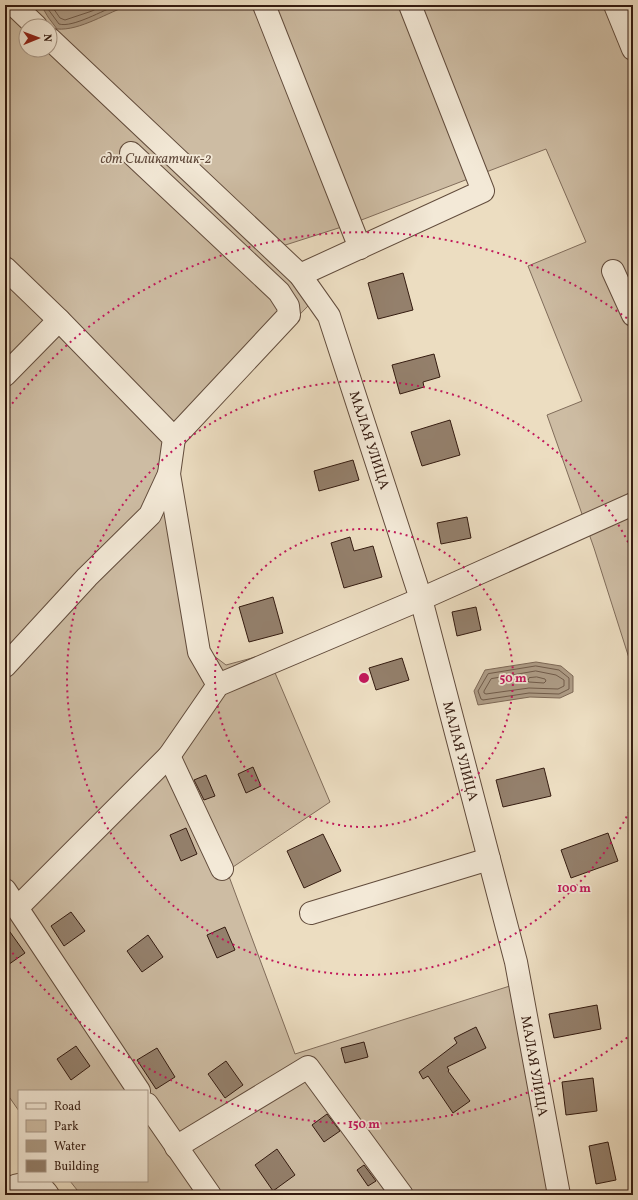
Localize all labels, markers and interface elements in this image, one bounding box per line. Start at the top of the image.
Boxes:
north arrow [18,18,58,58]
text: N [39,34,54,42]
park label: сдт Силикатчик-2 [100,150,212,169]
street label: МАЛАЯ УЛИЦА [344,389,393,492]
centre of rings [357,671,371,685]
text: 50 m [499,671,527,687]
street label: МАЛАЯ УЛИЦА [437,699,482,803]
text: 100 m [557,881,591,897]
street label: МАЛАЯ УЛИЦА [515,1014,552,1118]
legend [18,1090,148,1182]
text: Road [54,1099,81,1115]
text: 150 m [348,1117,380,1133]
text: Park [54,1119,79,1135]
text: Water [54,1139,86,1155]
text: Building [54,1159,99,1175]

